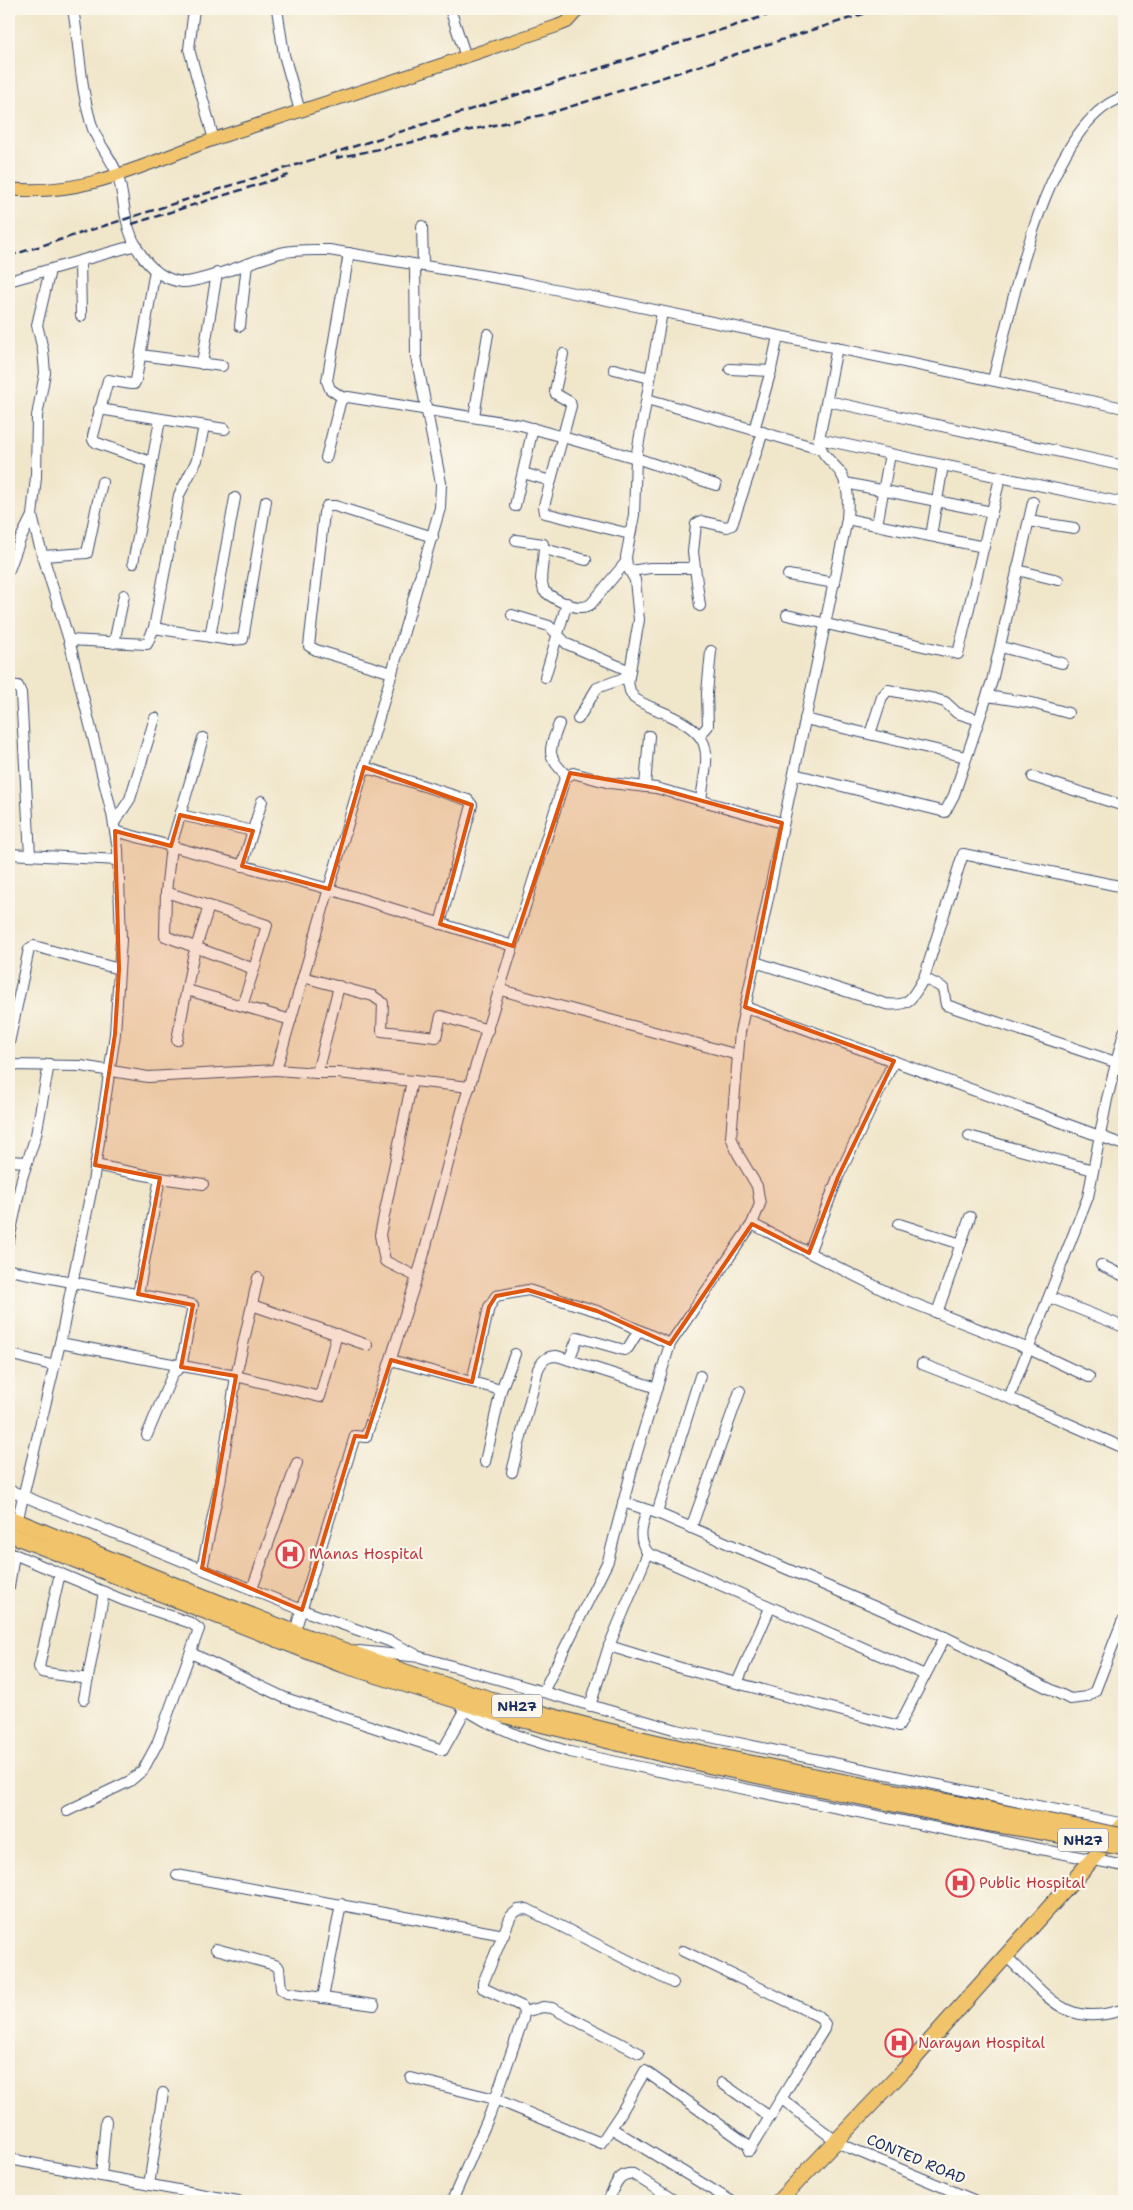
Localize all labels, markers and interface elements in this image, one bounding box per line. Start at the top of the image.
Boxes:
hospital icon: Manas Hospital [275,1539,305,1569]
place label: Manas Hospital [309,1544,423,1564]
road number: NH27 [492,1694,542,1718]
road number: NH27 [1058,1828,1108,1852]
hospital icon: Public Hospital [945,1868,975,1898]
place label: Public Hospital [979,1873,1086,1893]
hospital icon: Narayan Hospital [884,2028,914,2058]
place label: Narayan Hospital [918,2033,1045,2053]
street label: CONTED ROAD [863,2129,969,2189]

